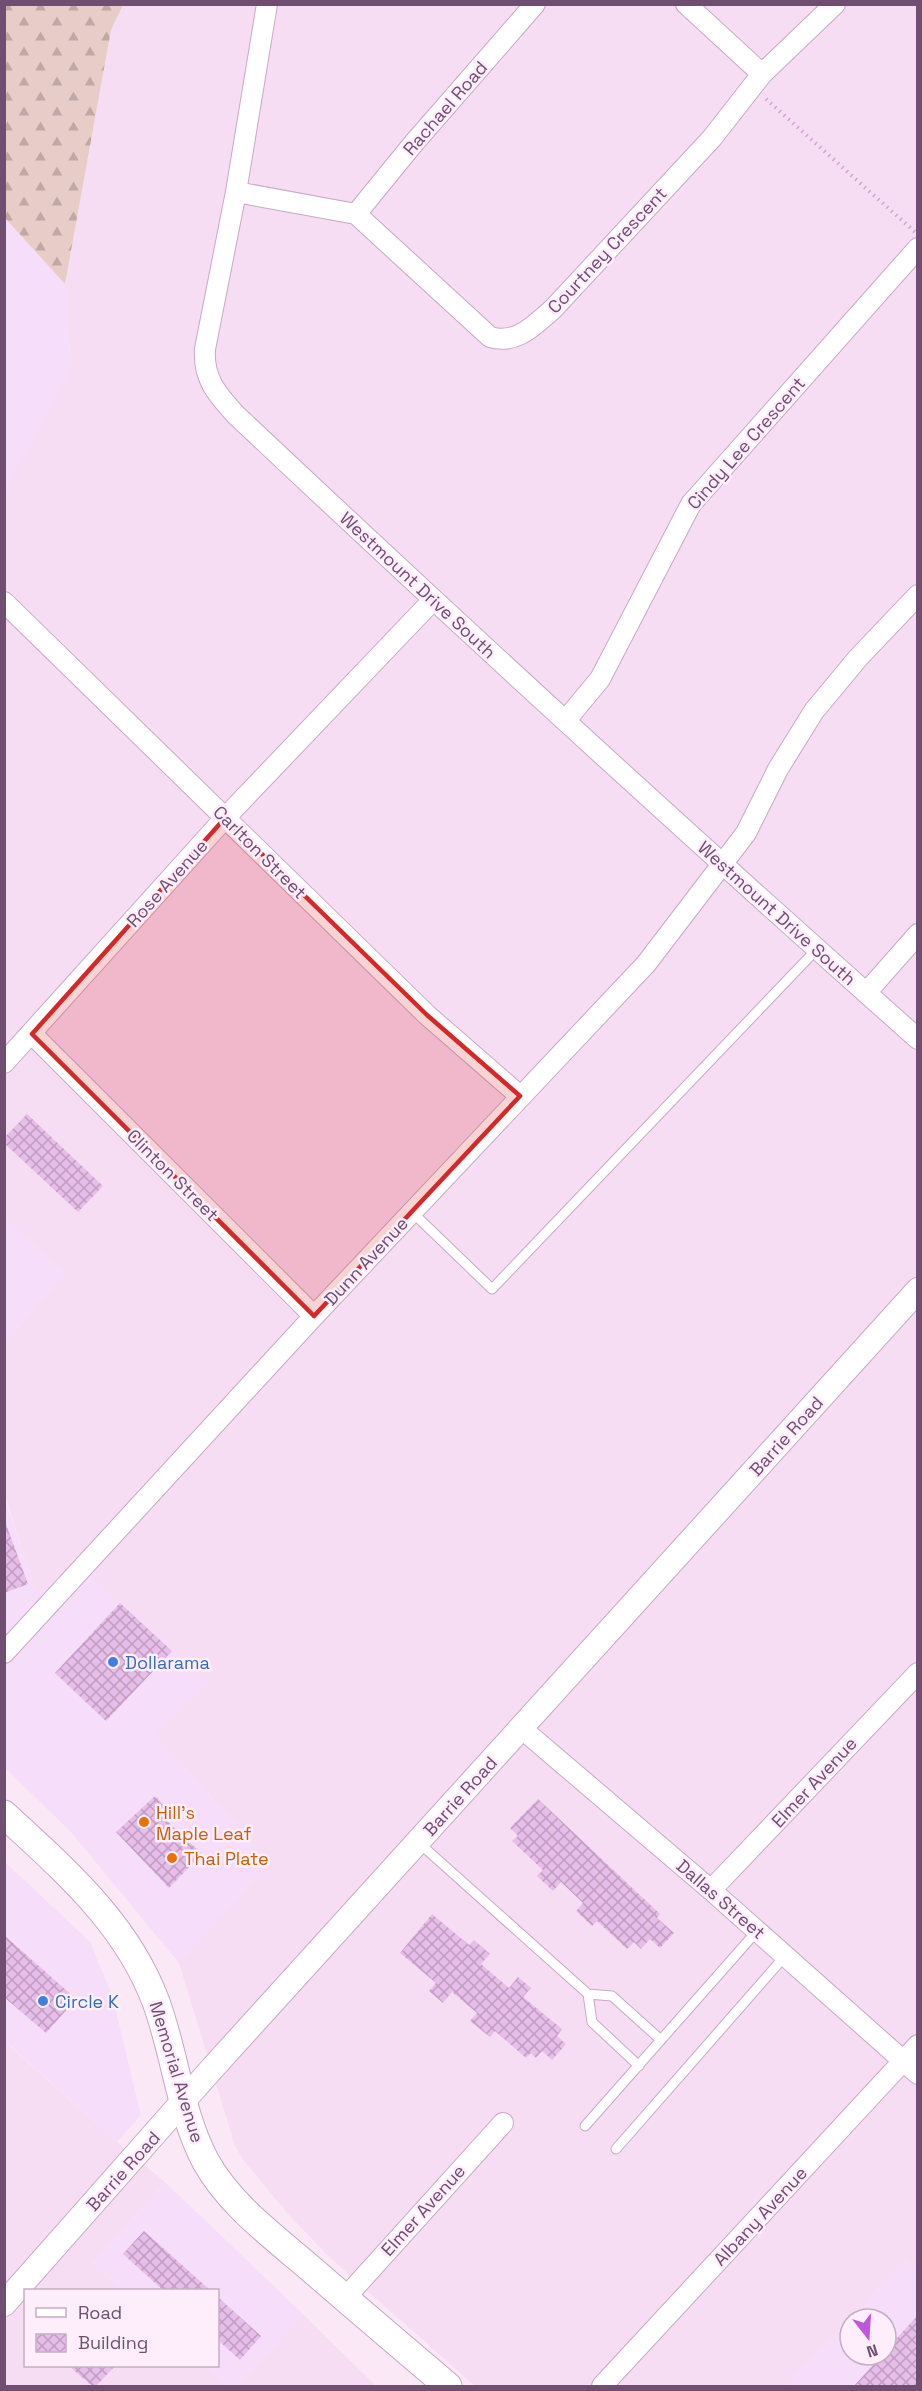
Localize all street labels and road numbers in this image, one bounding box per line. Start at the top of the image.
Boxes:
street label: Rachael Road [398,56,492,160]
street label: Courtney Crescent [542,182,672,318]
street label: Cindy Lee Crescent [682,372,810,514]
street label: Westmount Drive South [335,507,501,663]
street label: Carlton Street [208,800,312,904]
street label: Rose Avenue [121,834,213,932]
street label: Westmount Drive South [693,836,861,990]
street label: Clinton Street [122,1124,224,1226]
street label: Dunn Avenue [319,1212,413,1310]
street label: Barrie Road [744,1391,828,1481]
street label: Elmer Avenue [766,1732,862,1832]
street label: Barrie Road [418,1751,502,1841]
street label: Dallas Street [672,1854,770,1944]
street label: Memorial Avenue [145,1998,209,2146]
street label: Barrie Road [81,2126,165,2216]
street label: Elmer Avenue [376,2159,470,2261]
street label: Albany Avenue [708,2162,812,2270]

